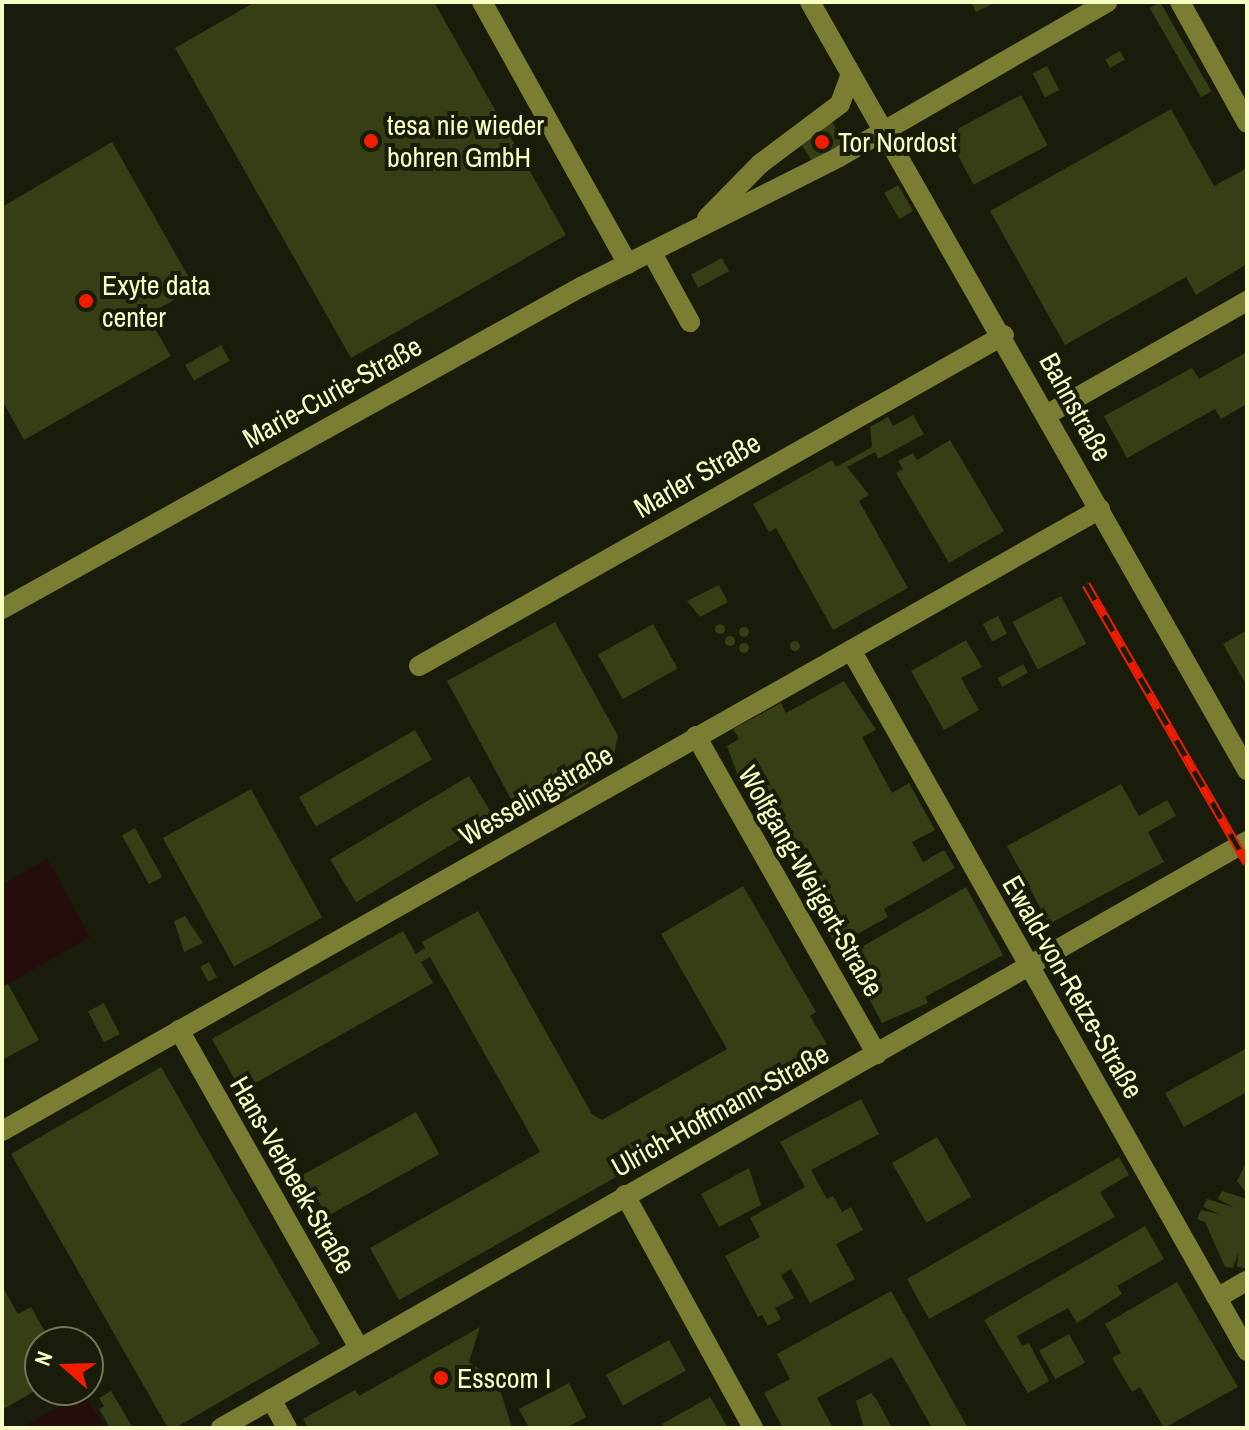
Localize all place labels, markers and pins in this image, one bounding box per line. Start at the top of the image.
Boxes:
place label: tesa nie wieder bohren GmbH [387,108,544,174]
place label: Tor Nordost [838,125,957,159]
marker: tesa nie wieder bohren GmbH [362,132,380,150]
marker: Tor Nordost [813,133,831,151]
place label: Exyte data center [102,268,210,334]
marker: Exyte data center [77,292,95,310]
place label: Esscom I [457,1361,551,1395]
marker: Esscom I [432,1369,450,1387]

